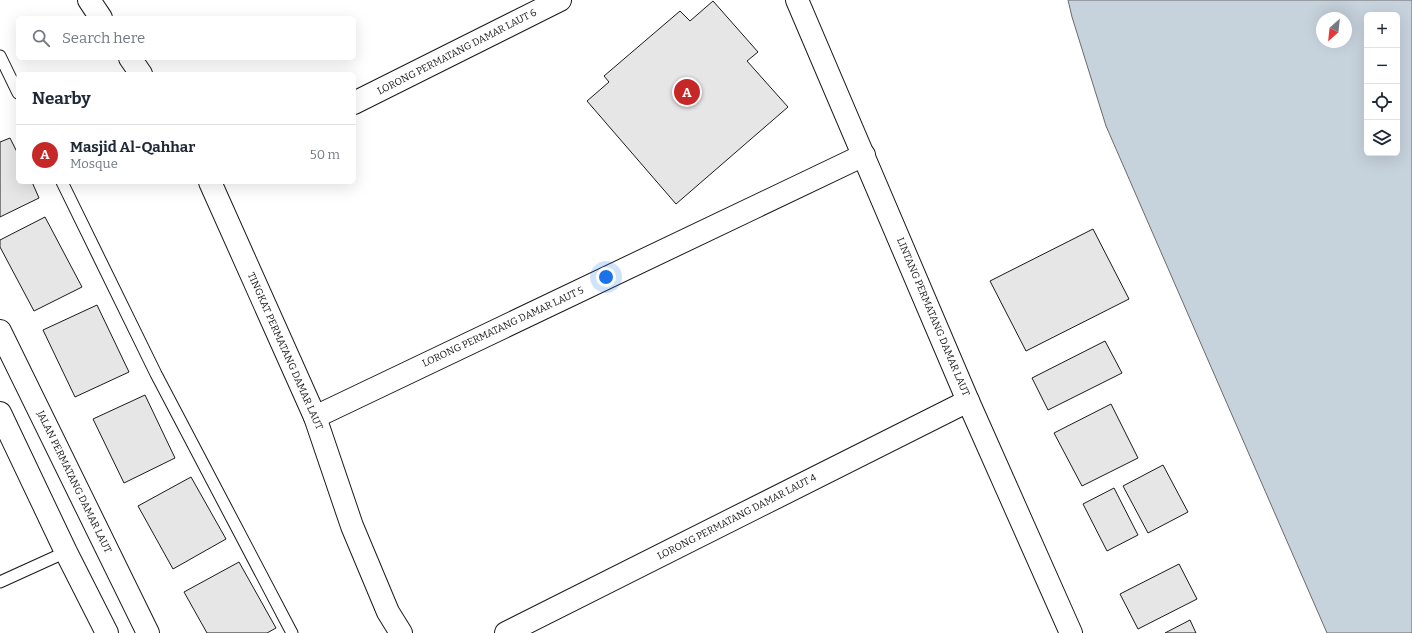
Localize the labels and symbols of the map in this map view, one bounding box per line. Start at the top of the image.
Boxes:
street label: LORONG PERMATANG DAMAR LAUT 6 [375,6,539,98]
north arrow [1316,12,1352,48]
pin: A [674,77,700,107]
street label: LINTANG PERMATANG DAMAR LAUT [894,236,972,398]
your location [596,267,616,287]
street label: TINGKAT PERMATANG DAMAR LAUT [245,270,325,432]
street label: LORONG PERMATANG DAMAR LAUT 5 [420,284,586,370]
street label: JALAN PERMATANG DAMAR LAUT [34,408,114,555]
street label: LORONG PERMATANG DAMAR LAUT 4 [655,471,819,563]

